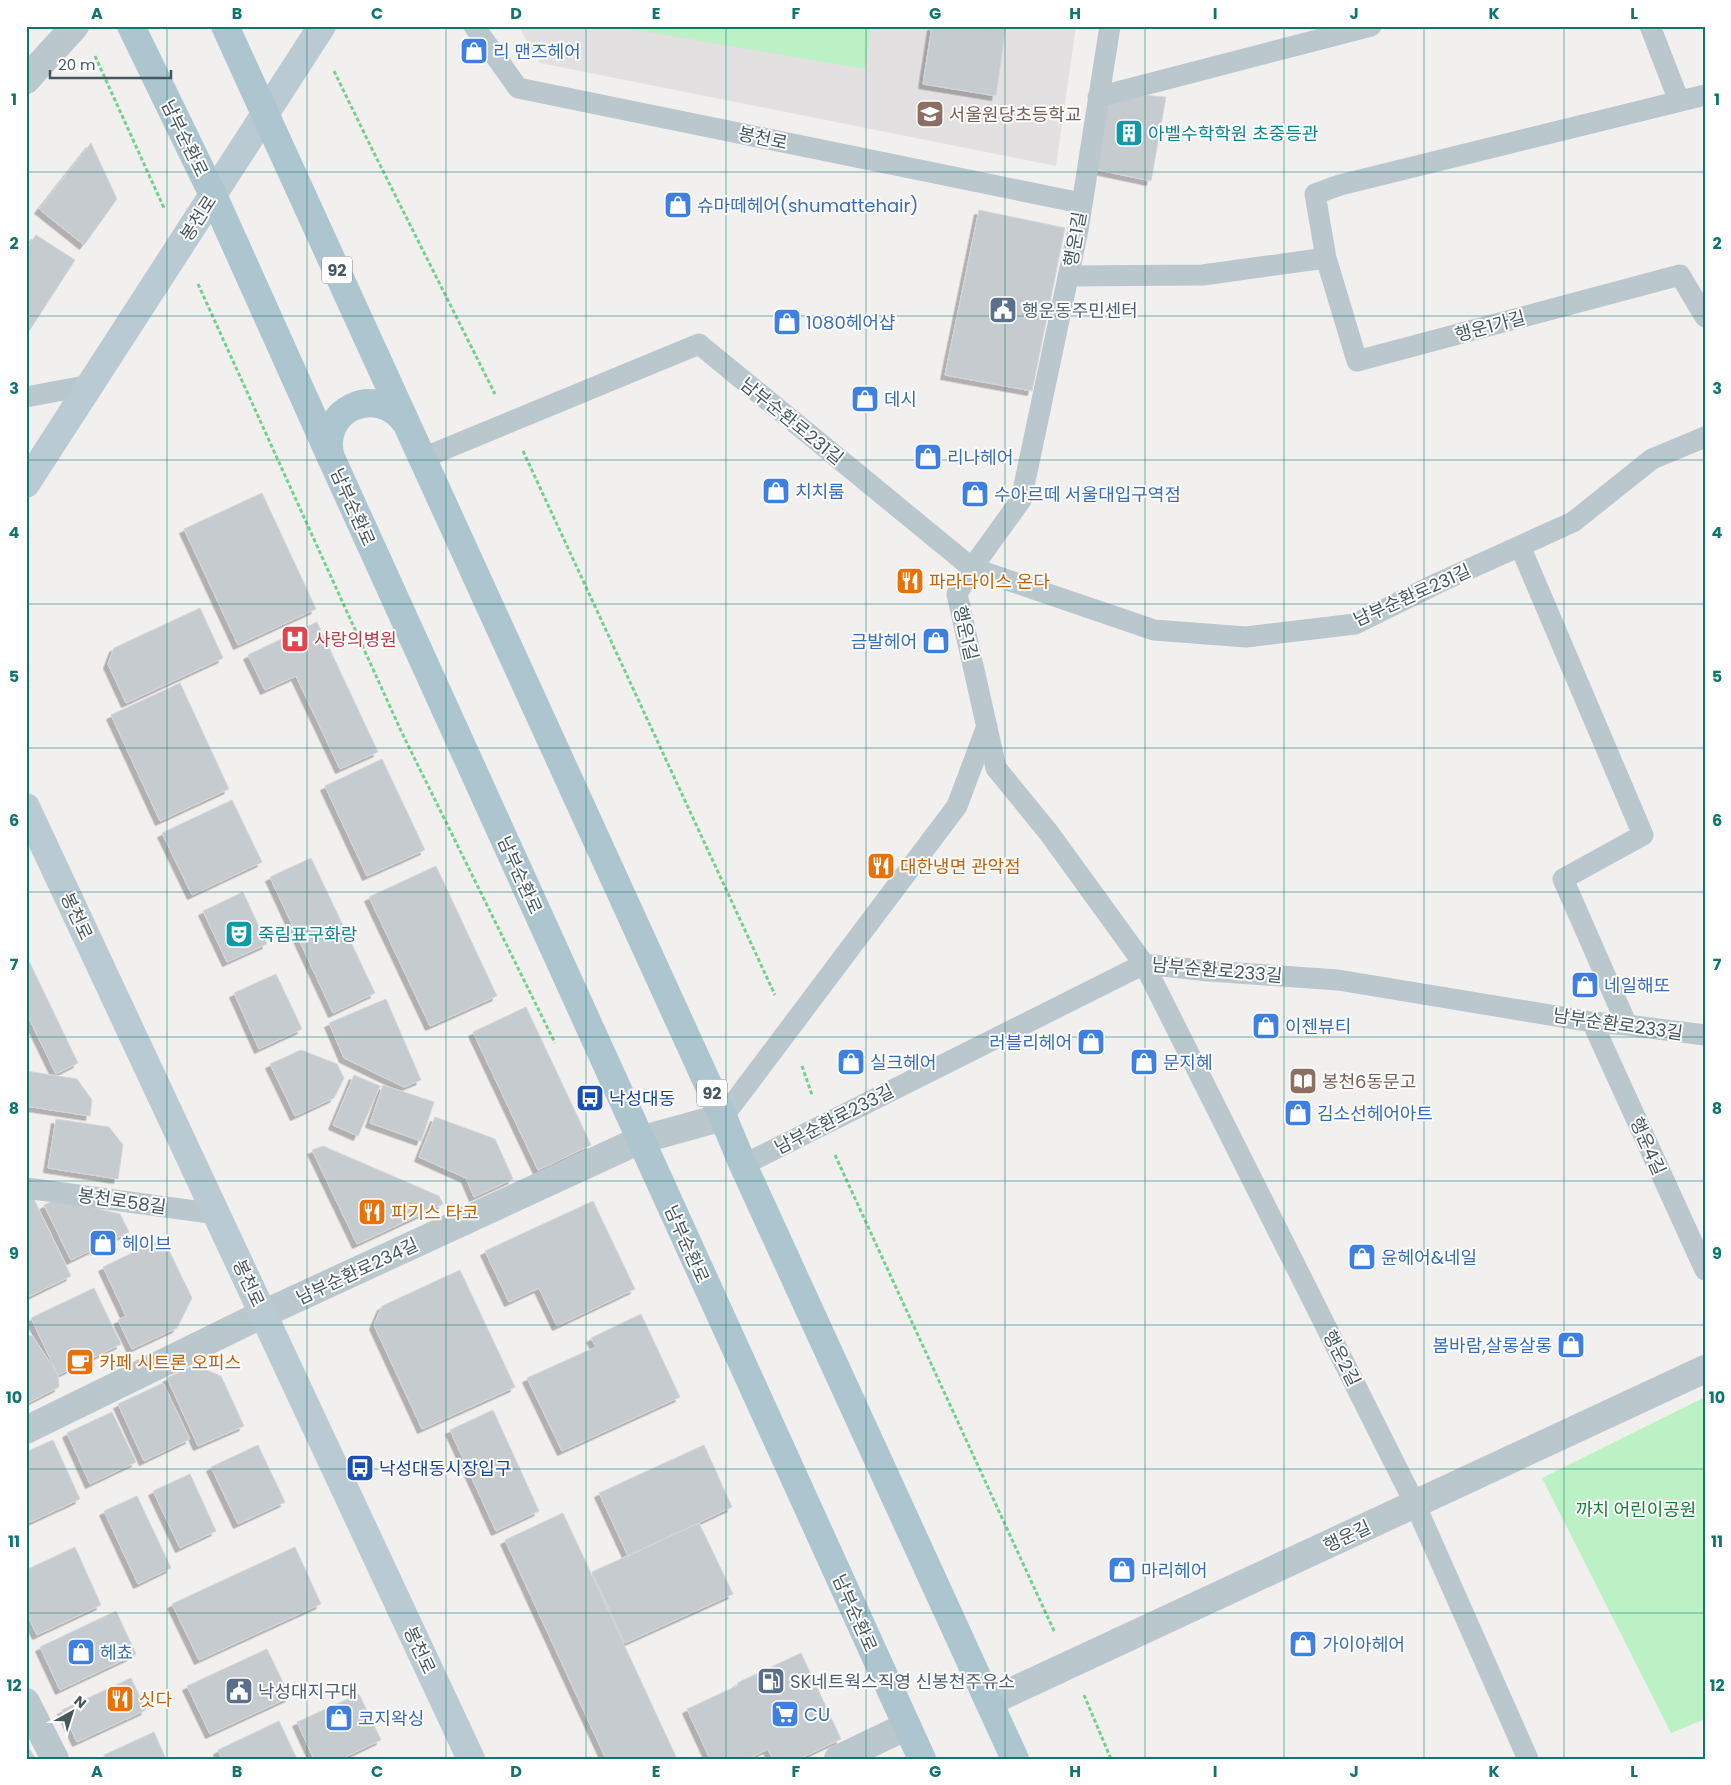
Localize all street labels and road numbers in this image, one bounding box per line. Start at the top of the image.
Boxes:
street label: 남부순환로 [156,95,214,181]
street label: 봉천로 [736,121,790,155]
street label: 봉천로 [174,190,222,246]
street label: 행운1길 [1058,210,1092,268]
road number: 92 [322,256,352,284]
street label: 행운1가길 [1452,305,1528,347]
street label: 남부순환로231길 [735,372,849,470]
street label: 남부순환로 [325,464,381,550]
street label: 남부순환로231길 [1349,558,1475,632]
street label: 행운1길 [948,603,984,663]
street label: 남부순환로 [492,832,548,918]
street label: 봉천로 [55,888,99,944]
street label: 남부순환로233길 [1151,952,1283,988]
street label: 남부순환로233길 [1551,1003,1685,1045]
street label: 남부순환로233길 [770,1078,898,1160]
road number: 92 [697,1080,727,1106]
street label: 행운4길 [1624,1113,1672,1179]
street label: 봉천로58길 [76,1182,168,1220]
street label: 남부순환로 [659,1201,715,1287]
street label: 남부순환로234길 [292,1232,422,1310]
street label: 봉천로 [227,1255,271,1311]
street label: 행운2길 [1317,1326,1367,1390]
street label: 행운길 [1319,1514,1375,1558]
street label: 남부순환로 [827,1570,883,1656]
street label: 봉천로 [398,1622,442,1678]

